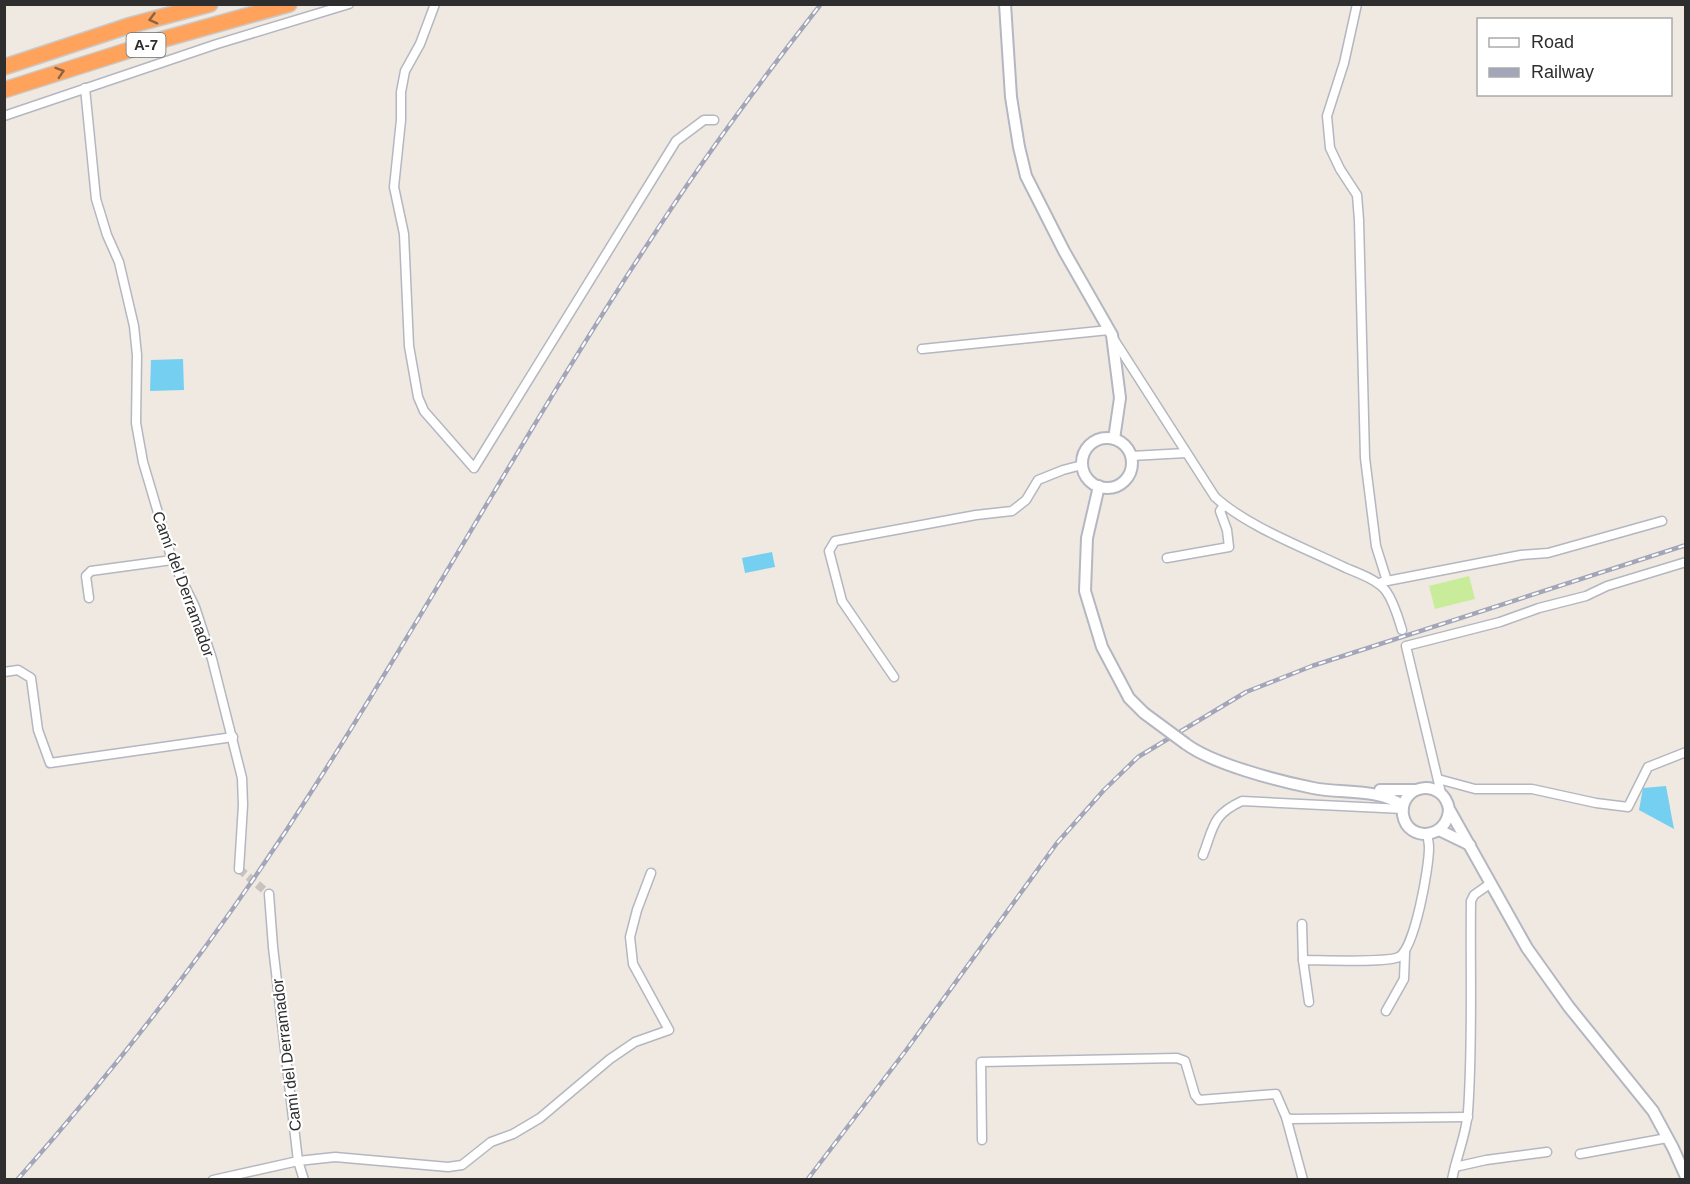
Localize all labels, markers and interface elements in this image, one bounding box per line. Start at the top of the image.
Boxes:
one-way arrow [149,12,159,25]
legend [1477,18,1672,96]
text: Road [1531,32,1574,52]
road number: A-7 [126,33,166,57]
text: Railway [1531,62,1594,82]
one-way arrow [54,66,65,79]
street label: Camí del Derramador [149,509,218,660]
street label: Camí del Derramador [269,977,304,1132]

